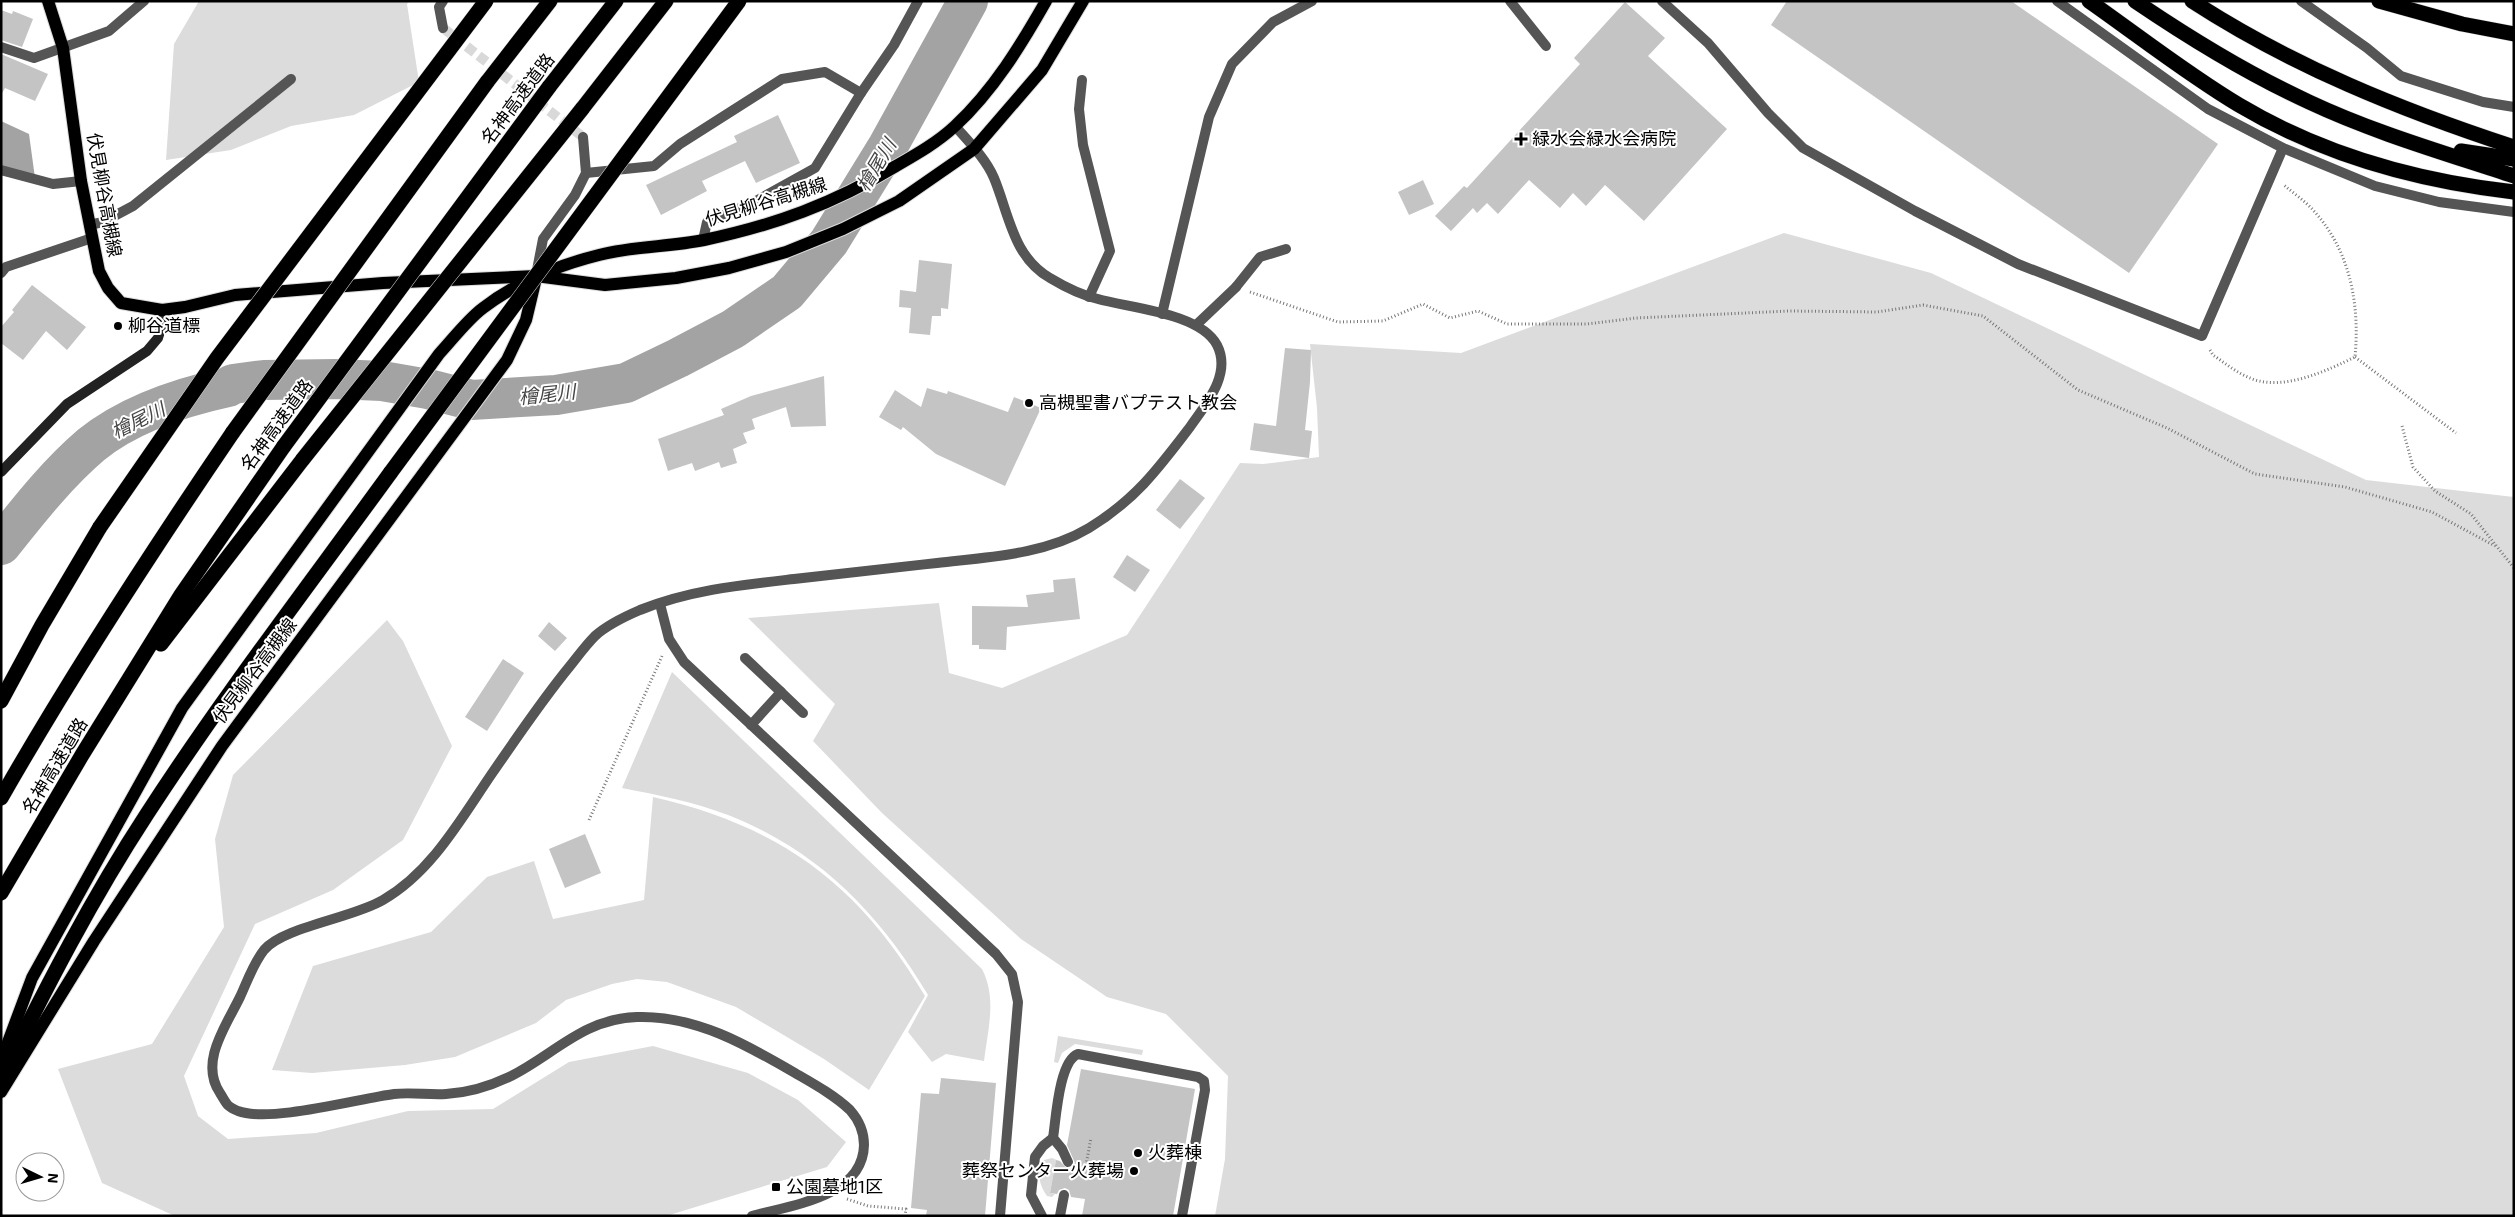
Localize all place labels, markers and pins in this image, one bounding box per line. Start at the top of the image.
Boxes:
place label: 緑水会緑水会病院 [1532,127,1676,149]
marker: 緑水会緑水会病院 [1514,132,1528,146]
place label: 柳谷道標 [128,314,200,336]
marker: 柳谷道標 [112,320,124,332]
place label: 高槻聖書バプテスト教会 [1039,391,1237,413]
marker: 高槻聖書バプテスト教会 [1023,397,1035,409]
place label: 火葬棟 [1148,1141,1202,1163]
marker: 火葬棟 [1132,1147,1144,1159]
place label: 葬祭センター火葬場 [962,1159,1124,1181]
marker: 葬祭センター火葬場 [1128,1165,1140,1177]
place label: 公園墓地1区 [786,1175,883,1197]
marker: 公園墓地1区 [770,1181,782,1193]

